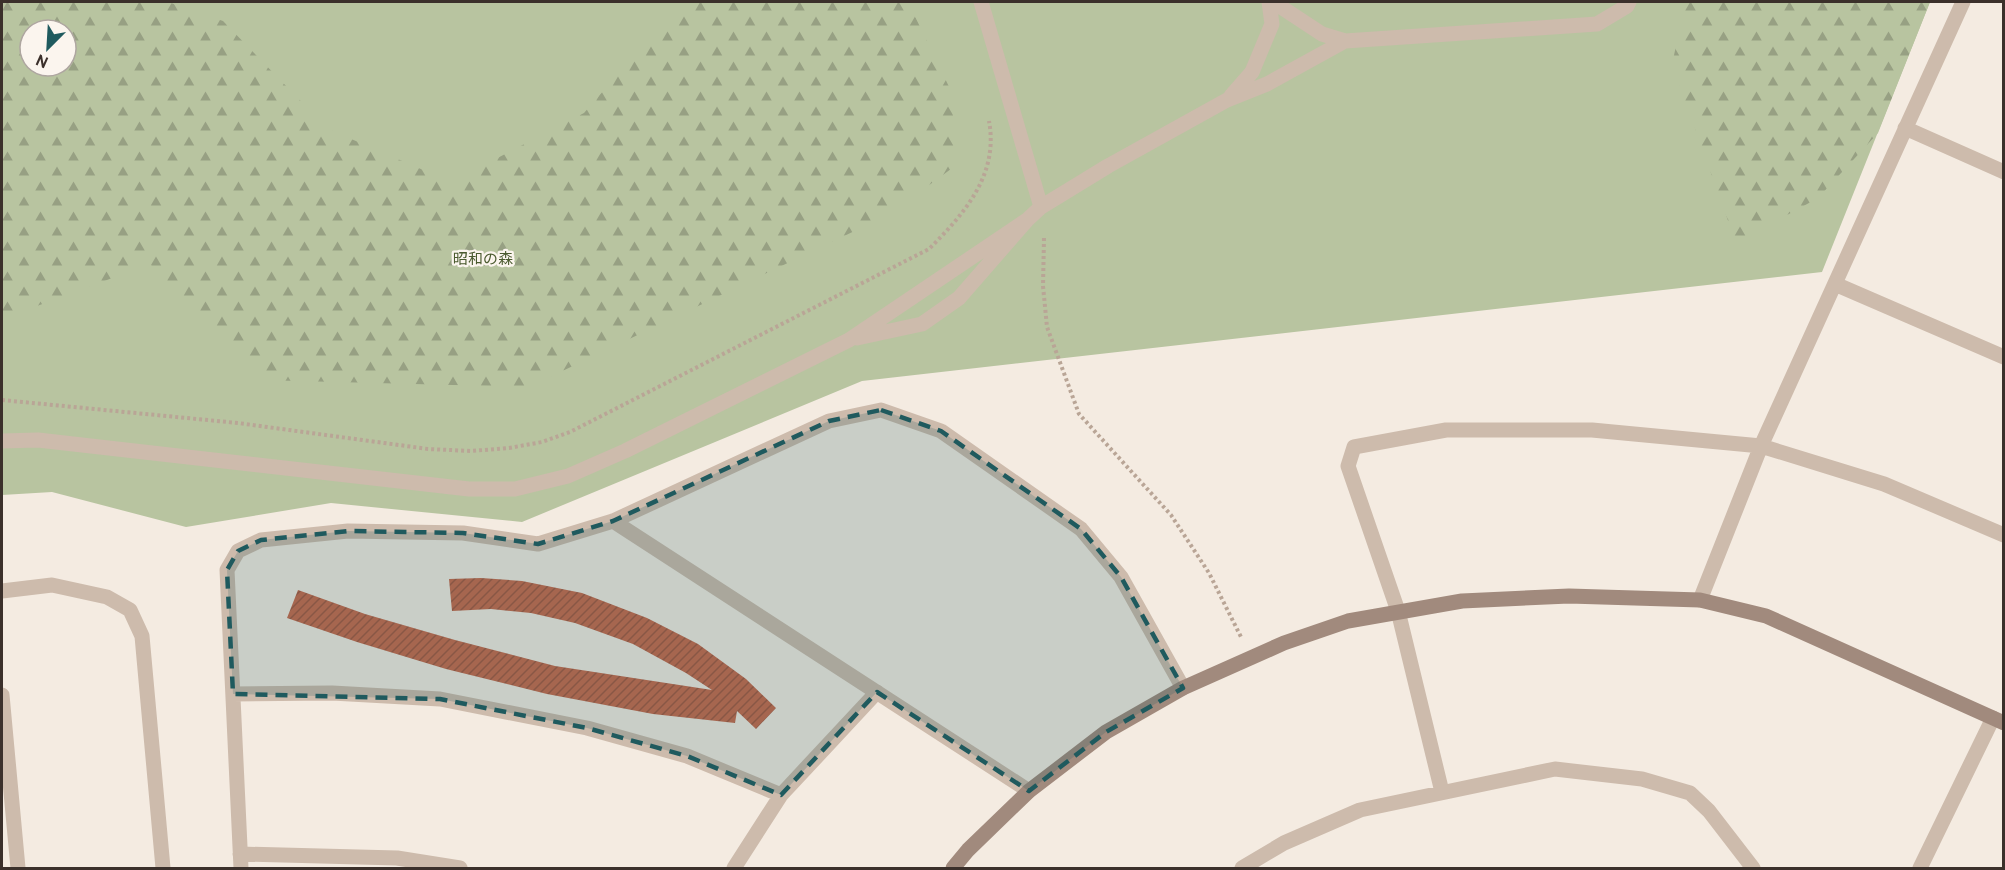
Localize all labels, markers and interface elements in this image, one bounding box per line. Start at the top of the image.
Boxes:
north arrow [18,18,78,78]
text: N [33,48,52,71]
park label: 昭和の森 [453,251,513,270]

